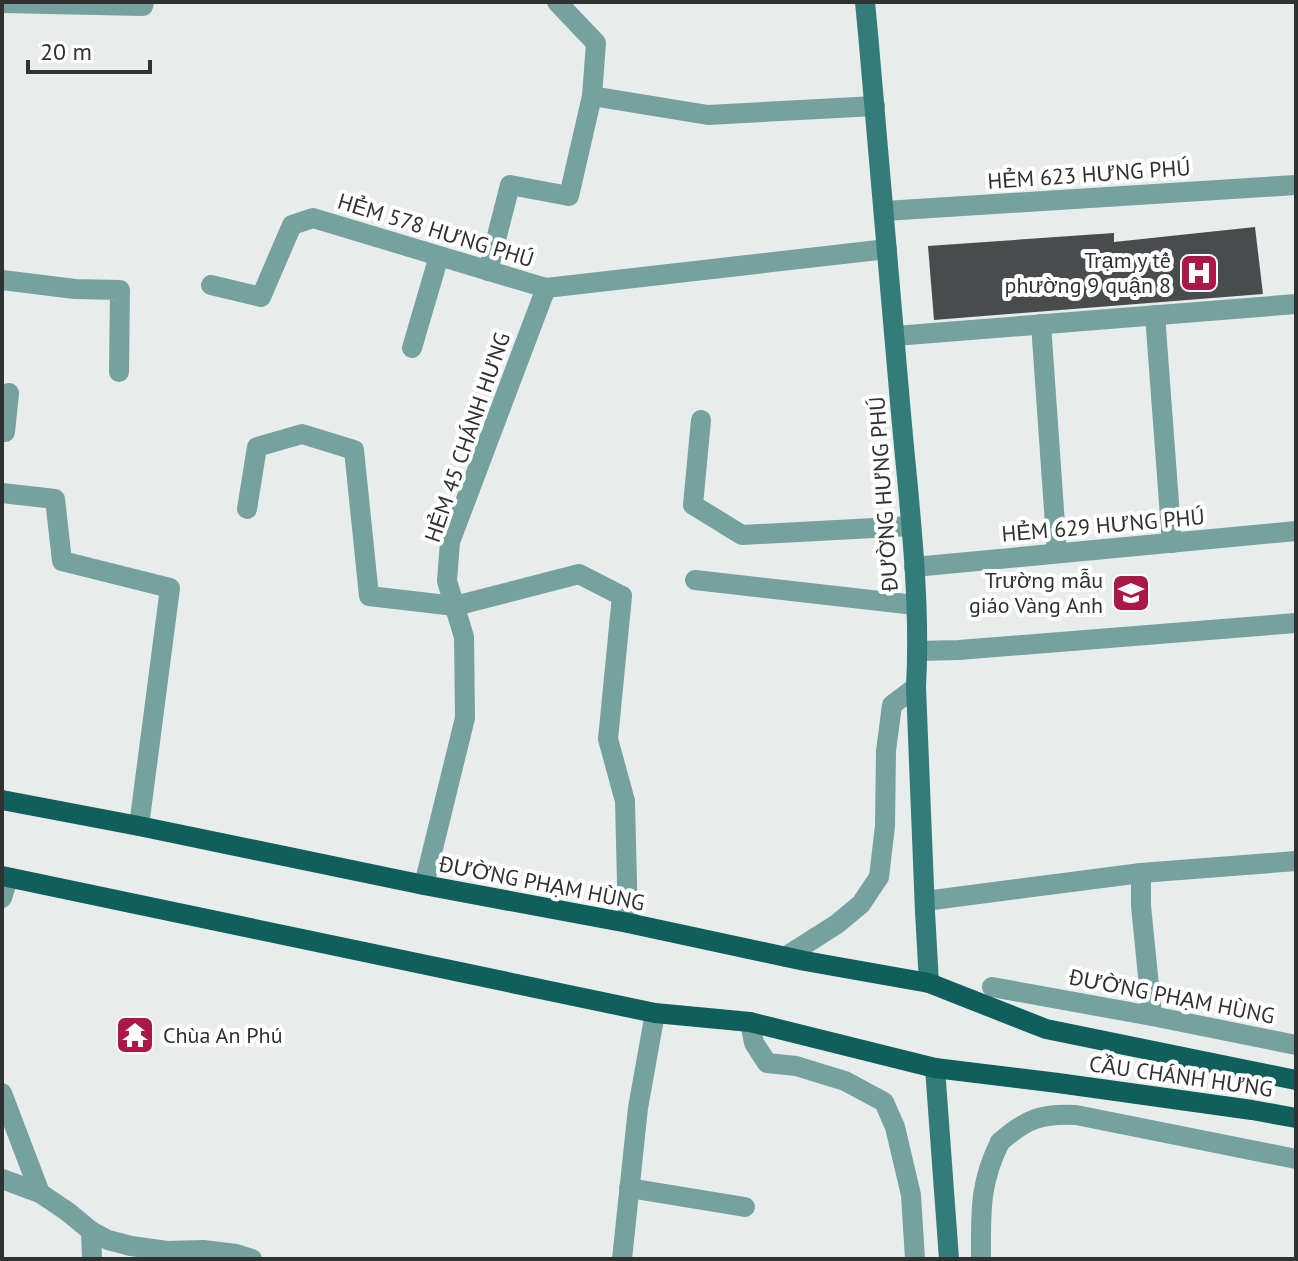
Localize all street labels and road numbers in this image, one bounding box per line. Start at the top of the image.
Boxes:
street label: HẺM 623 HƯNG PHÚ [986,153,1192,195]
street label: HẺM 578 HƯNG PHÚ [334,187,538,273]
street label: HẺM 45 CHÁNH HƯNG [418,328,516,546]
street label: ĐƯỜNG HƯNG PHÚ [862,396,904,593]
street label: HẺM 629 HƯNG PHÚ [1000,502,1206,548]
street label: ĐƯỜNG PHẠM HÙNG [436,849,647,917]
street label: ĐƯỜNG PHẠM HÙNG [1066,962,1277,1030]
street label: CẦU CHÁNH HƯNG [1087,1049,1275,1103]

